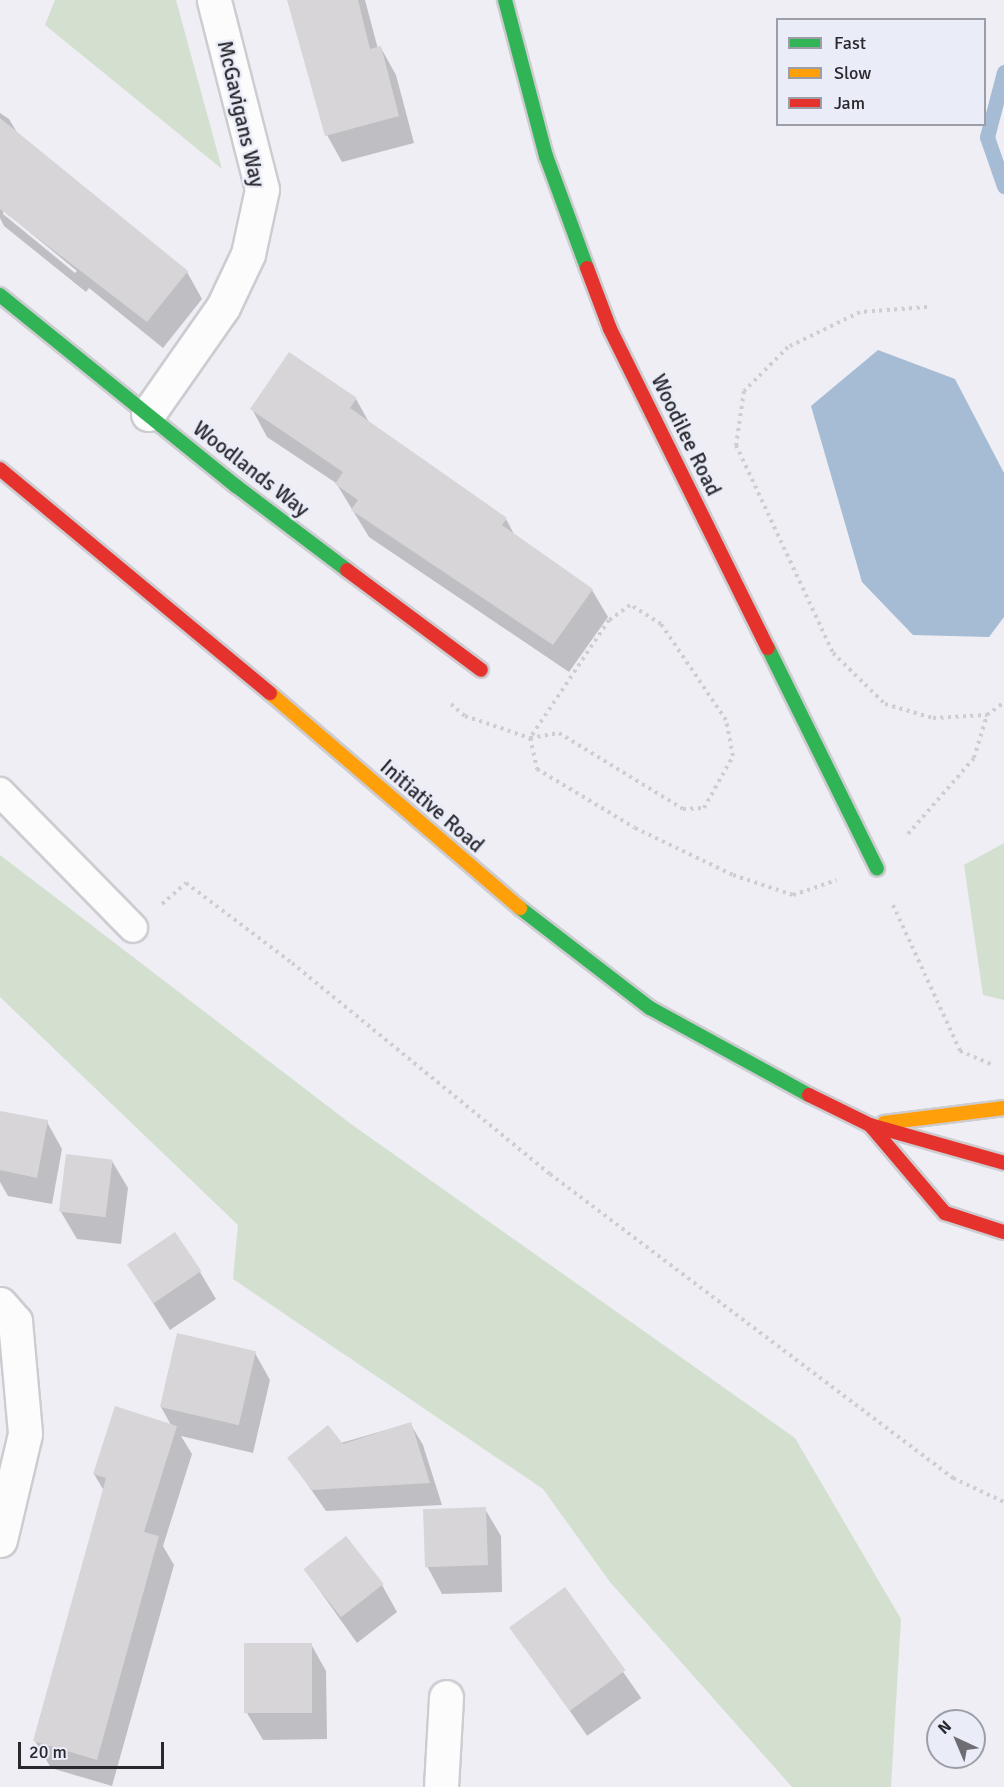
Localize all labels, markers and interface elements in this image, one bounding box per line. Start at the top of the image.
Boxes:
legend [776,18,986,126]
text: Fast [834,32,866,54]
street label: McGavigans Way [212,38,270,190]
text: Slow [834,62,871,84]
text: Jam [834,92,865,114]
street label: Woodilee Road [646,370,726,500]
street label: Woodlands Way [188,416,314,522]
street label: Initiative Road [375,754,489,858]
north arrow [926,1709,986,1769]
text: N [934,1716,956,1739]
scale bar [21,1730,166,1768]
text: 20 m [29,1741,67,1763]

